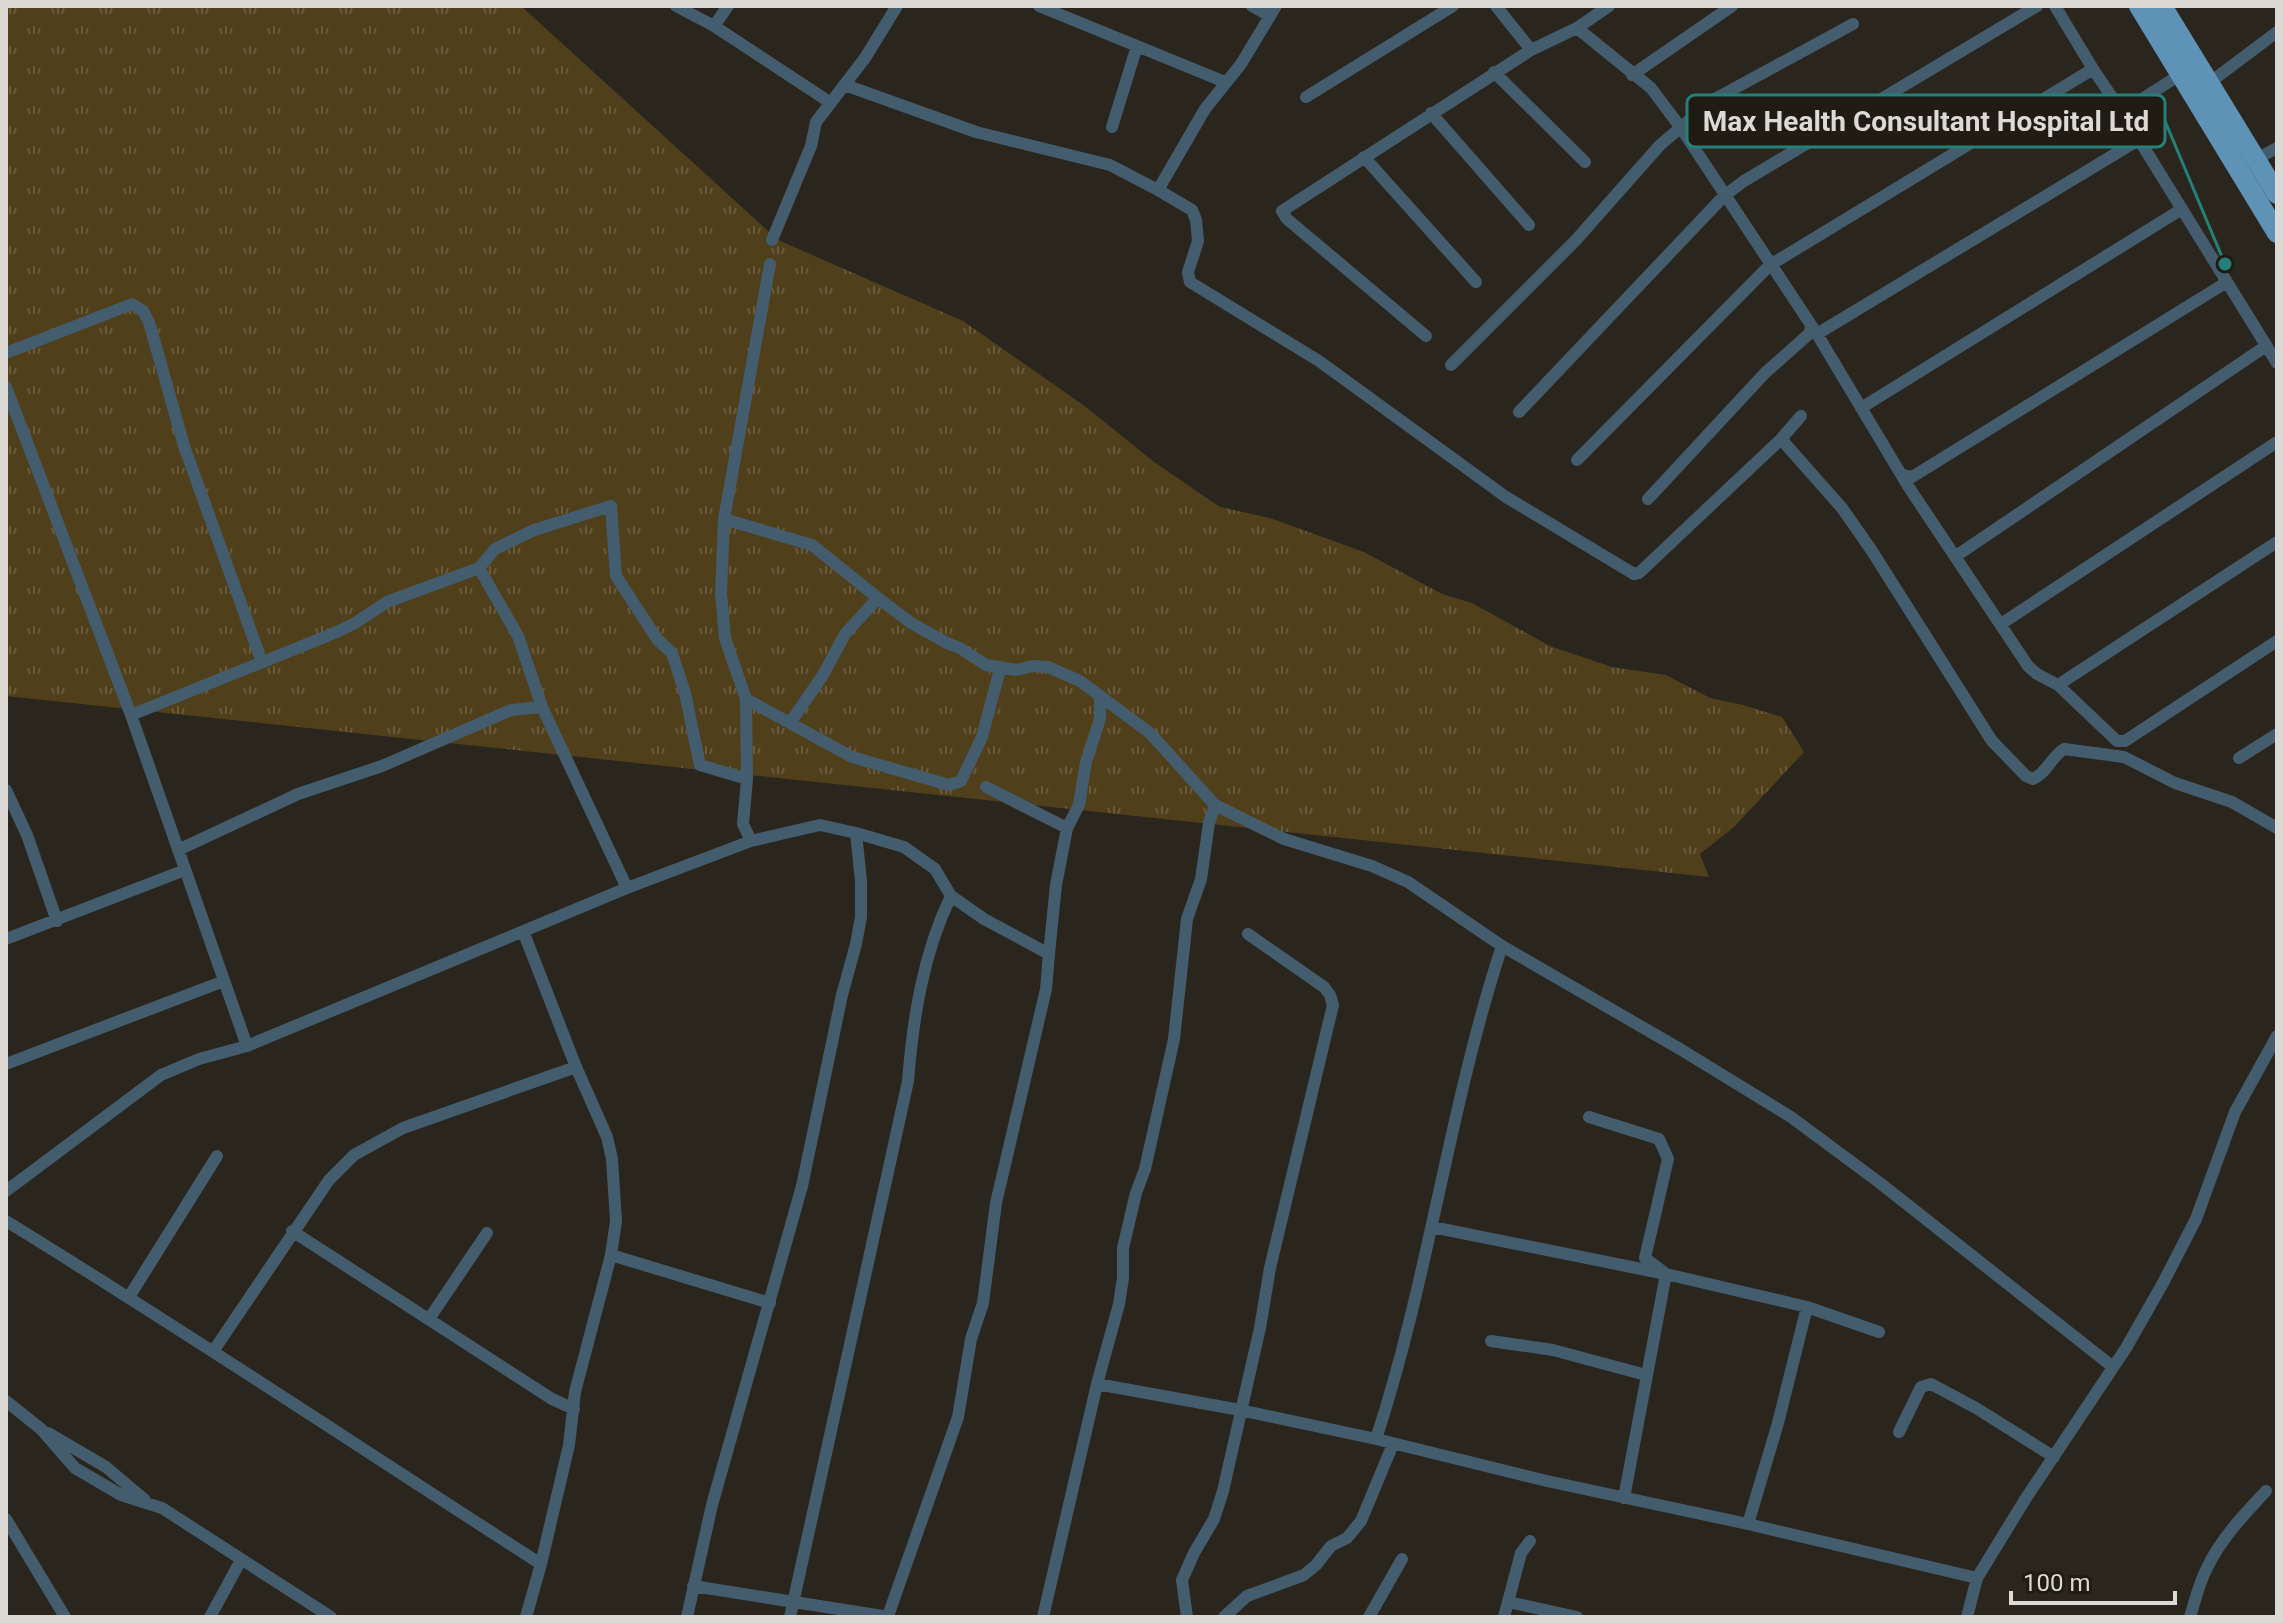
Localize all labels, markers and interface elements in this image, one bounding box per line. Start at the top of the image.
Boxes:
callout: Max Health Consultant Hospital Ltd [1687,95,2165,147]
text: Max Health Consultant Hospital Ltd [1703,105,2149,138]
scale bar [2011,1555,2175,1605]
text: 100 m [2023,1569,2090,1597]

